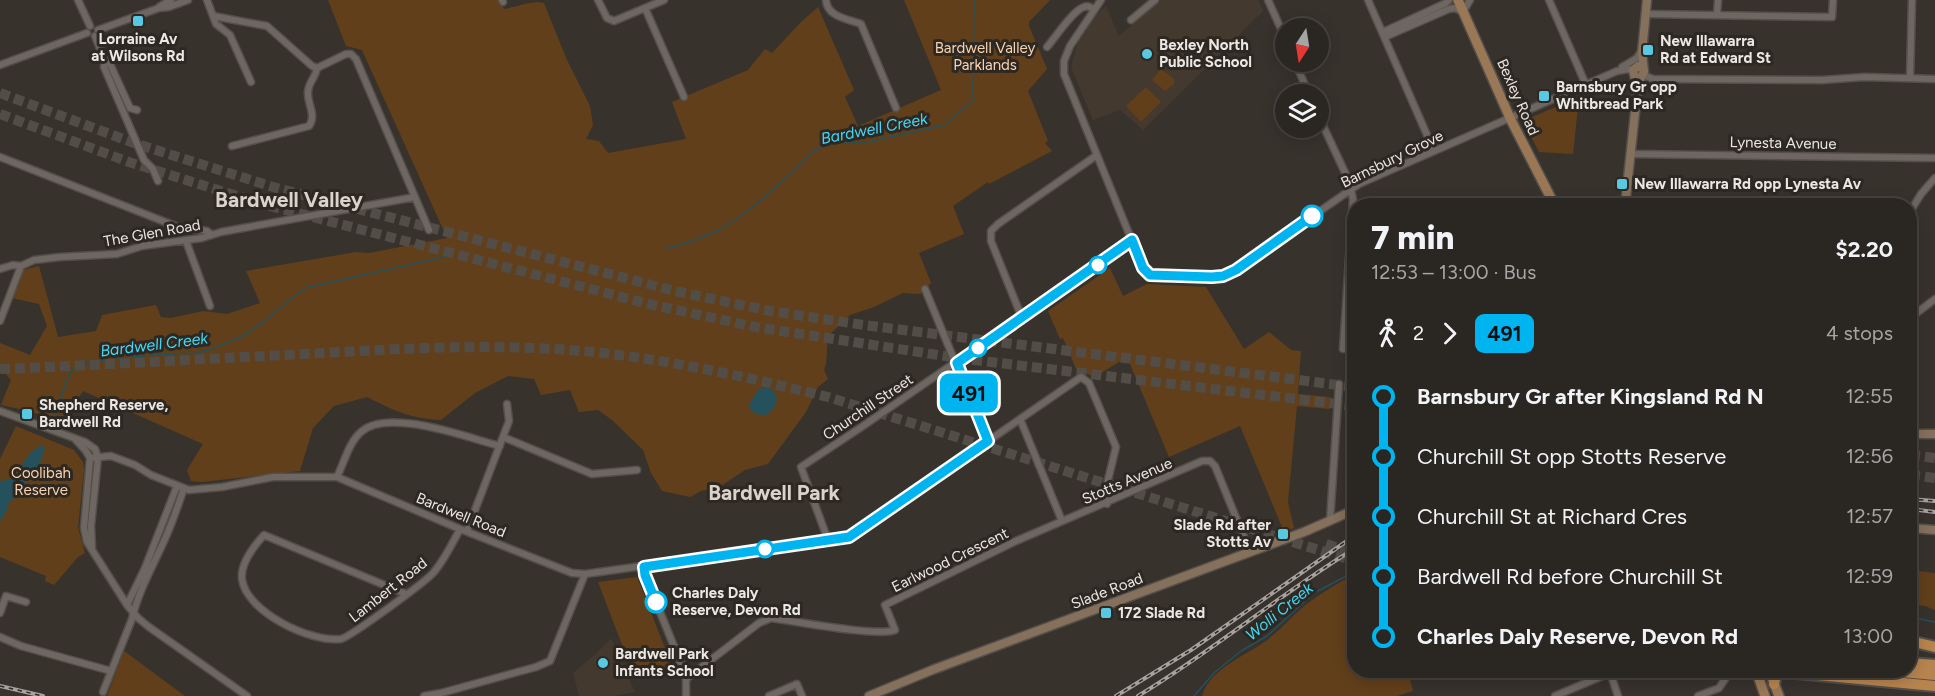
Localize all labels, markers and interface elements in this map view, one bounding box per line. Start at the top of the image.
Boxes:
marker: Lorraine Av at Wilsons Rd [131,14,145,28]
north arrow [1275,18,1329,72]
map controls [1275,18,1329,138]
place label: Lorraine Av at Wilsons Rd [91,30,185,65]
place label: New Illawarra Rd at Edward St [1660,32,1771,67]
place label: Bexley North Public School [1159,36,1252,71]
park label: Bardwell Valley Parklands [935,39,1035,74]
marker: New Illawarra Rd at Edward St [1641,43,1655,57]
marker: Bexley North Public School [1140,47,1154,61]
street label: Bexley Road [1493,56,1543,138]
place label: Barnsbury Gr opp Whitbread Park [1556,78,1677,113]
button: layers [1275,84,1329,138]
marker: Barnsbury Gr opp Whitbread Park [1537,89,1551,103]
water label: Bardwell Creek [819,109,930,148]
street label: Barnsbury Grove [1338,126,1446,192]
street label: Lynesta Avenue [1729,133,1837,153]
place label: New Illawarra Rd opp Lynesta Av [1634,175,1862,193]
marker: New Illawarra Rd opp Lynesta Av [1615,177,1629,191]
district label: Bardwell Valley [215,187,364,212]
unlabelled marker [1301,205,1323,227]
street label: The Glen Road [102,216,202,250]
text: 7 min [1371,218,1454,257]
text: $2.20 [1836,236,1893,263]
unlabelled marker [1089,256,1107,274]
text: 12:53 – 13:00 · Bus [1371,260,1536,284]
icon: walk [1371,317,1404,350]
icon: forward [1433,317,1466,350]
text: 2 [1413,321,1424,345]
text: 491 [1487,321,1522,346]
text: 4 stops [1826,321,1893,345]
water label: Bardwell Creek [99,328,210,361]
unlabelled marker [969,339,987,357]
street label: Churchill Street [819,370,917,444]
line badge: 491 [934,374,1004,412]
text: 491 [952,381,986,406]
text: Barnsbury Gr after Kingsland Rd N [1417,383,1764,410]
text: 12:55 [1846,384,1893,408]
place label: Shepherd Reserve, Bardwell Rd [39,396,168,431]
marker: Shepherd Reserve, Bardwell Rd [20,407,34,421]
text: Churchill St opp Stotts Reserve [1417,443,1726,470]
text: 12:56 [1846,444,1893,468]
street label: Stotts Avenue [1079,454,1175,508]
park label: Coolibah Reserve [11,464,71,499]
district label: Bardwell Park [708,480,840,505]
street label: Bardwell Road [413,489,509,541]
text: Churchill St at Richard Cres [1417,503,1687,530]
text: 12:57 [1846,504,1893,528]
place label: Slade Rd after Stotts Av [1173,516,1272,551]
street label: Earlwood Crescent [889,524,1012,596]
marker: Slade Rd after Stotts Av [1276,527,1290,541]
unlabelled marker [756,540,774,558]
street label: Lambert Road [345,554,431,626]
text: Bardwell Rd before Churchill St [1417,563,1723,590]
text: 12:59 [1846,564,1893,588]
street label: Slade Road [1069,569,1145,613]
water label: Wolli Creek [1242,578,1318,644]
place label: Charles Daly Reserve, Devon Rd [672,584,801,619]
marker: Charles Daly Reserve, Devon Rd [645,591,667,613]
place label: 172 Slade Rd [1118,604,1205,622]
marker: 172 Slade Rd [1099,606,1113,620]
text: Charles Daly Reserve, Devon Rd [1417,623,1738,650]
text: 13:00 [1843,624,1893,648]
place label: Bardwell Park Infants School [615,645,714,680]
marker: Bardwell Park Infants School [596,656,610,670]

